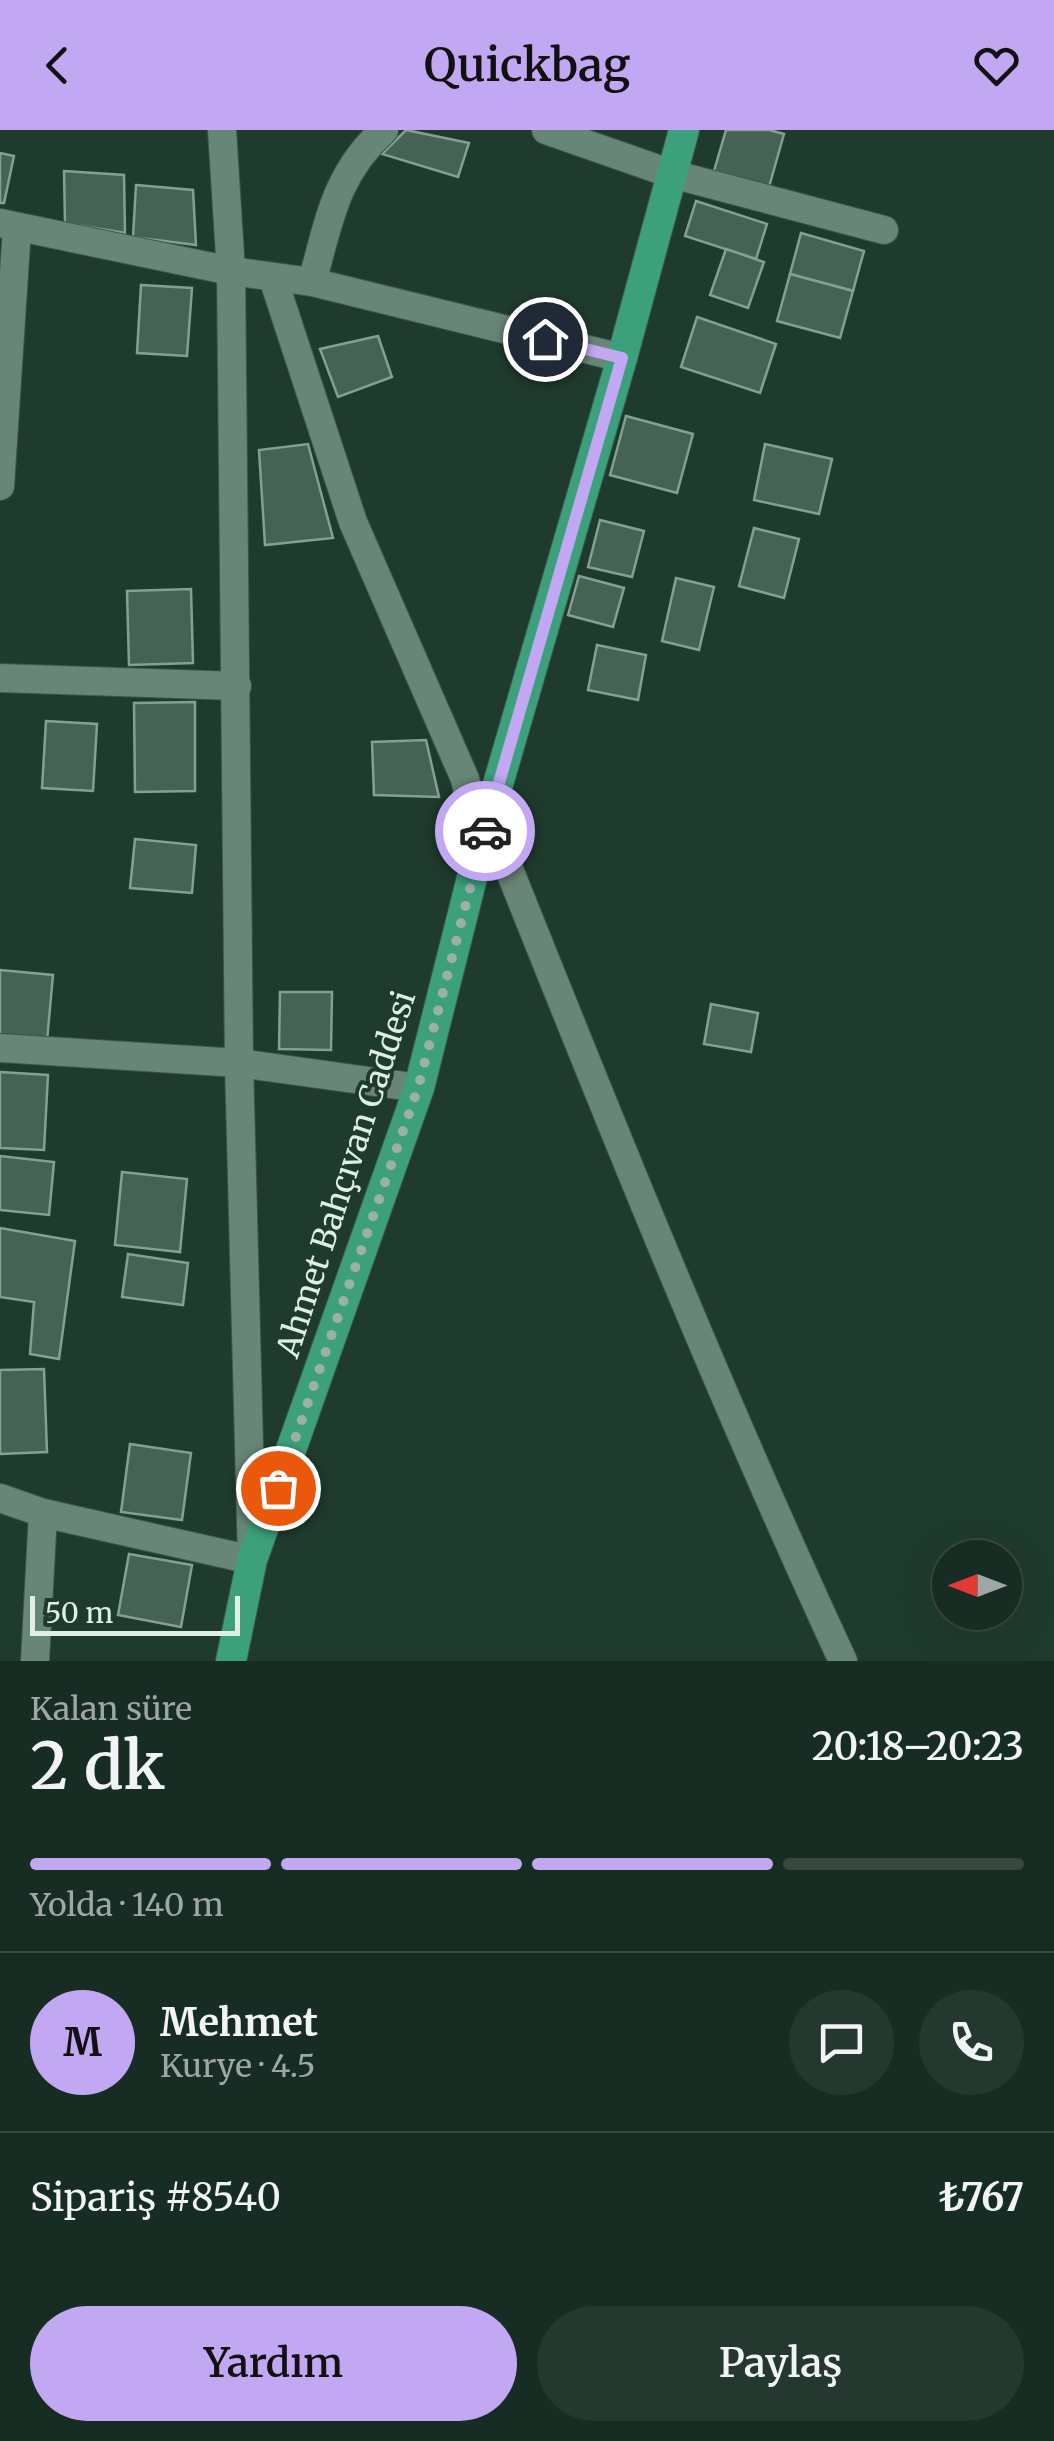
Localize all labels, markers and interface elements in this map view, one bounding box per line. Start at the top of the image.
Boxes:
text: Quickbag [424,37,630,93]
icon: back [30,38,85,93]
icon: heart [969,38,1024,93]
pin [503,297,588,382]
icon: home [518,312,573,367]
courier [435,781,535,881]
icon: car [458,804,513,859]
street label: Ahmet Bahçıvan Caddesi [268,986,424,1363]
pin [236,1446,321,1531]
icon: bag [251,1461,306,1516]
north arrow [932,1540,1022,1630]
map controls [932,1540,1022,1630]
scale bar [30,1591,240,1636]
text: 50 m [45,1595,113,1631]
text: Kalan süre [30,1689,192,1729]
text: 20:18–20:23 [812,1723,1024,1770]
text: 2 dk [30,1725,165,1807]
text: Yolda · 140 m [30,1885,224,1925]
button: chat [789,1990,894,2095]
button: phone [919,1990,1024,2095]
text: Mehmet [160,1999,318,2046]
text: M [63,2019,102,2066]
text: Kurye · 4.5 [160,2046,316,2086]
text: Sipariş #8540 [30,2174,281,2221]
text: ₺767 [938,2174,1024,2221]
button: Yardım [30,2306,517,2421]
button: Paylaş [537,2306,1024,2421]

